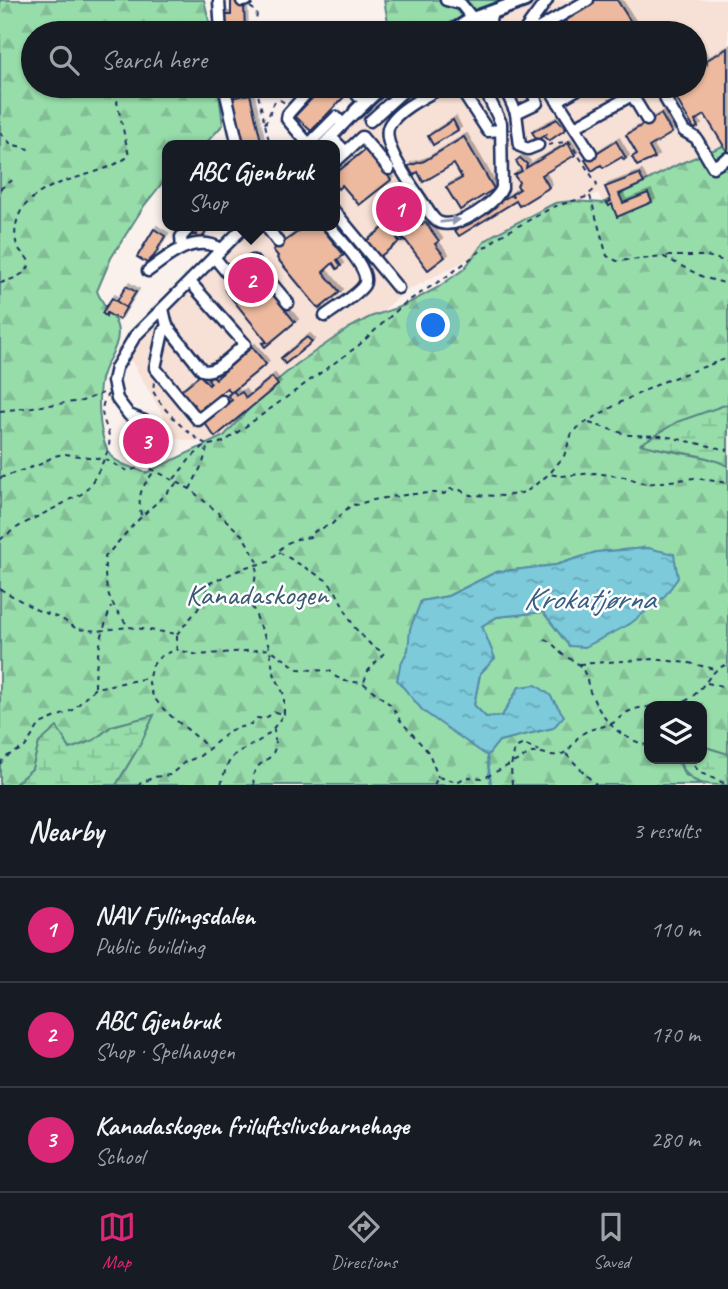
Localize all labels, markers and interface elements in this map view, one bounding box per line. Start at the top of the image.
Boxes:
search box [21,21,707,98]
icon: search [45,41,83,79]
text: Search here [101,43,207,76]
popup [162,140,340,231]
text: ABC Gjenbruk [188,155,314,188]
pin: 1 [376,183,422,235]
text: Shop [188,188,228,217]
one-way arrow [439,215,461,226]
pin: 2 [228,254,274,306]
your location [416,308,450,342]
pin: 3 [123,415,169,467]
park label: Kanadaskogen [186,575,330,613]
water label: Krokatjørna [523,578,658,619]
map controls [644,701,707,764]
button: layers [644,701,707,764]
text: Nearby [28,812,104,850]
text: 3 results [633,816,700,845]
text: NAV Fyllingsdalen [95,899,255,932]
text: 1 [46,915,56,944]
text: 110 m [651,915,700,944]
text: Public building [95,932,204,961]
text: ABC Gjenbruk [95,1004,220,1037]
text: 2 [46,1020,56,1049]
text: 170 m [651,1020,700,1049]
text: Shop · Spelhaugen [95,1037,235,1066]
text: Kanadaskogen friluftslivsbarnehage [95,1109,409,1142]
text: 3 [46,1125,56,1154]
text: 280 m [651,1125,700,1154]
text: School [95,1142,144,1171]
tab: Map [98,1208,136,1274]
tab: Directions [331,1208,397,1274]
tab: Saved [592,1208,630,1274]

